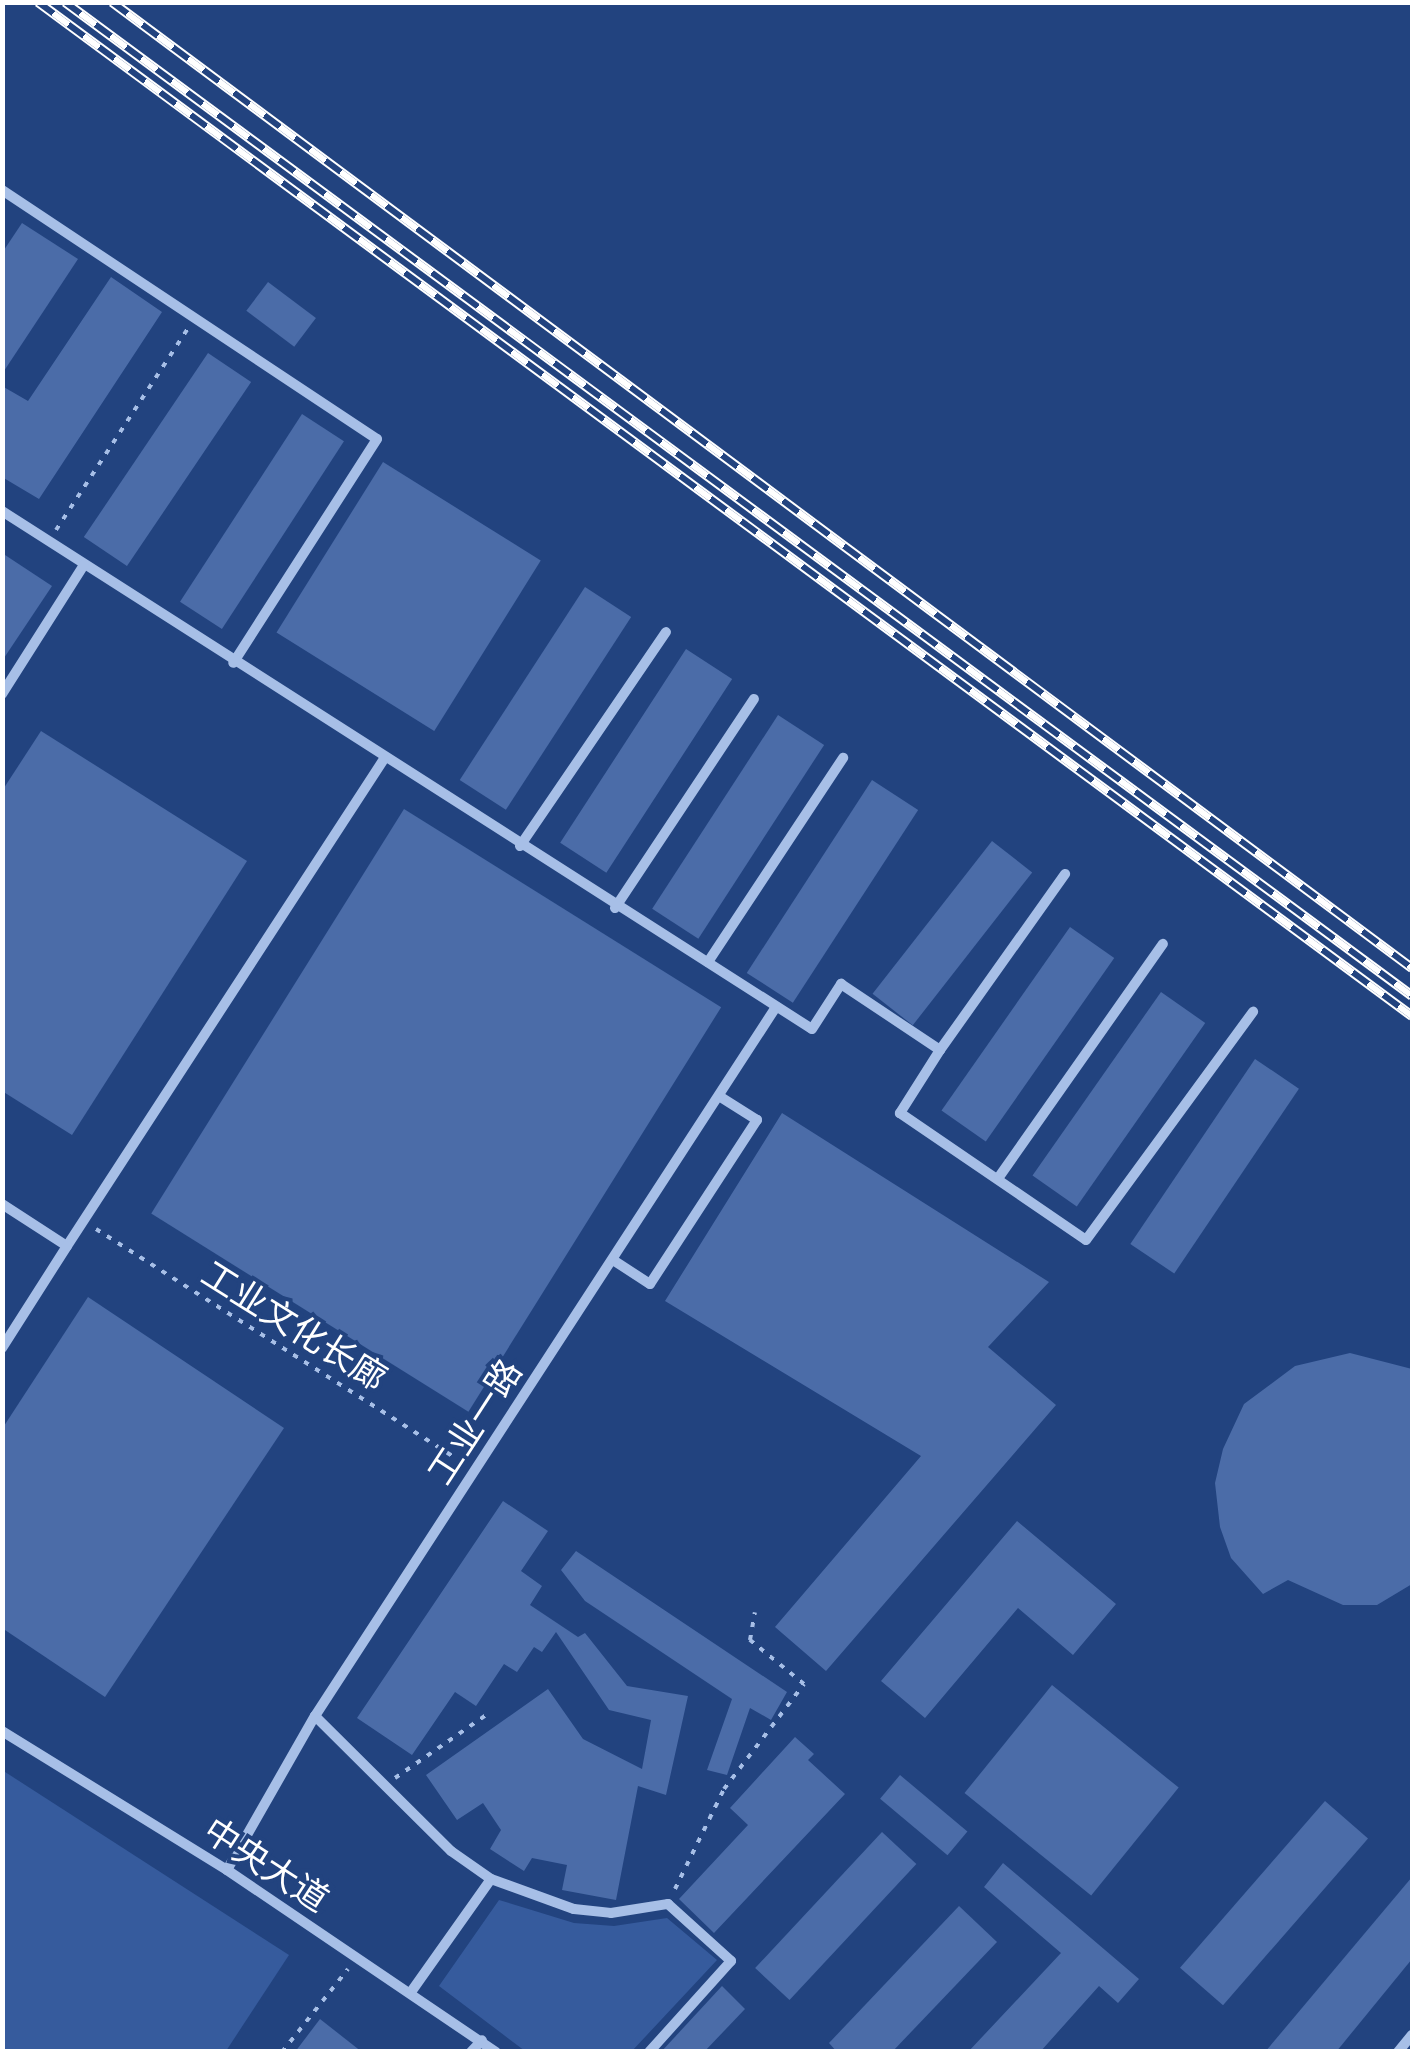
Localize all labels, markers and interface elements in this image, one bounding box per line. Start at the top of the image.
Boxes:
street label: 工业文化长廊 [194,1253,394,1399]
street label: 工业一路 [419,1352,531,1492]
street label: 中央大道 [196,1809,336,1921]

